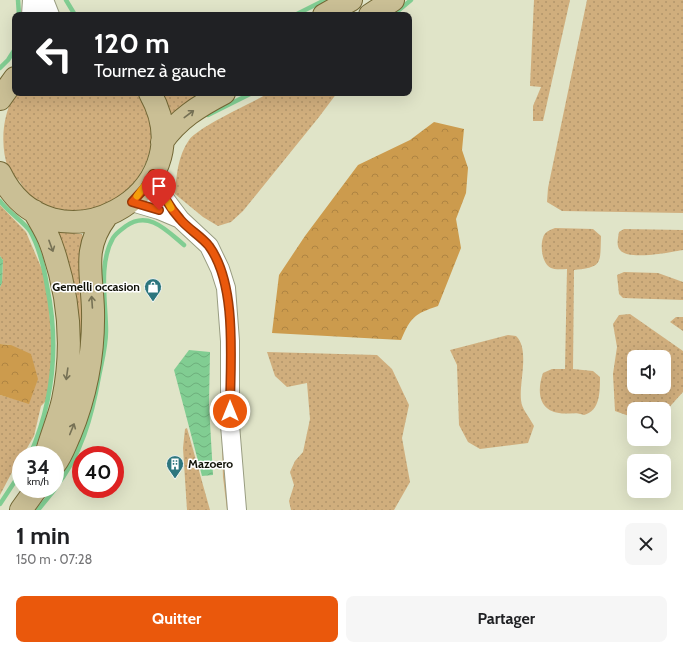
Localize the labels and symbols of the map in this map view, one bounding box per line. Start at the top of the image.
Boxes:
one-way arrow [183,110,194,118]
pin [142,169,176,210]
one-way arrow [48,240,56,252]
shop icon: Gemelli occasion [143,277,163,302]
place label: Gemelli occasion [52,279,140,294]
one-way arrow [89,296,96,309]
one-way arrow [63,367,71,380]
position arrow [209,390,251,432]
one-way arrow [68,424,76,436]
speed limit sign: 40 [72,446,124,498]
building icon: Mazoero [165,454,185,479]
place label: Mazoero [188,456,233,471]

